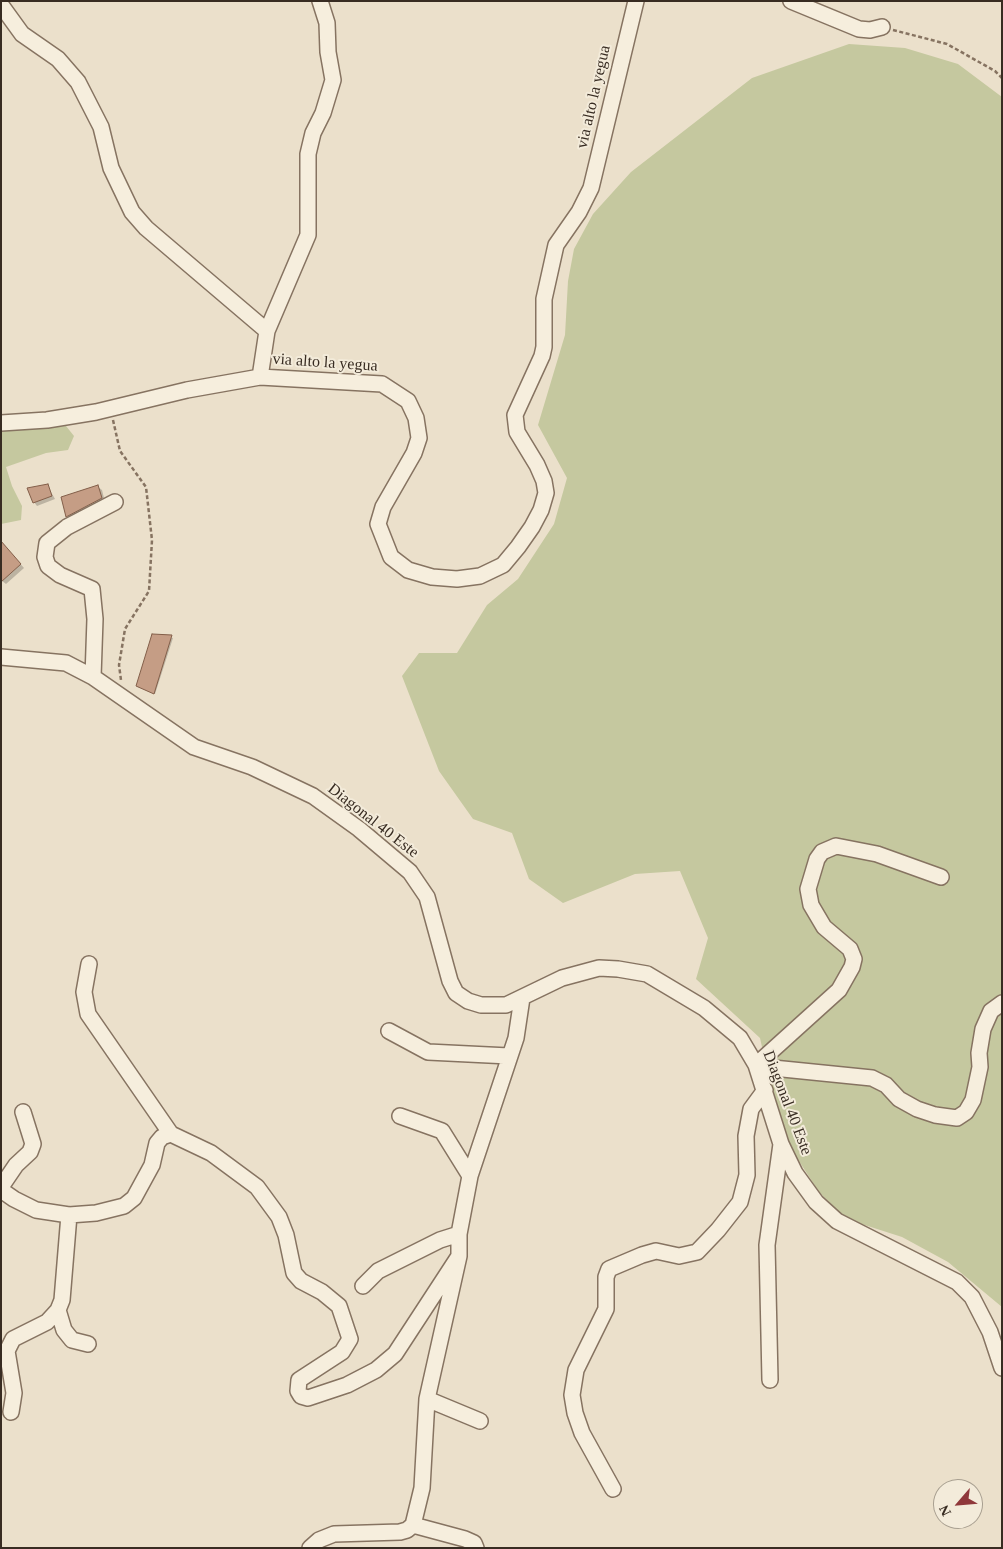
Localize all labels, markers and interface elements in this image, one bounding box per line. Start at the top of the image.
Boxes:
street label: via alto la yegua [573,44,615,150]
street label: via alto la yegua [272,350,378,376]
street label: Diagonal 40 Este [324,780,422,862]
street label: Diagonal 40 Este [758,1048,816,1158]
north arrow [933,1479,983,1529]
text: N [936,1503,954,1518]

